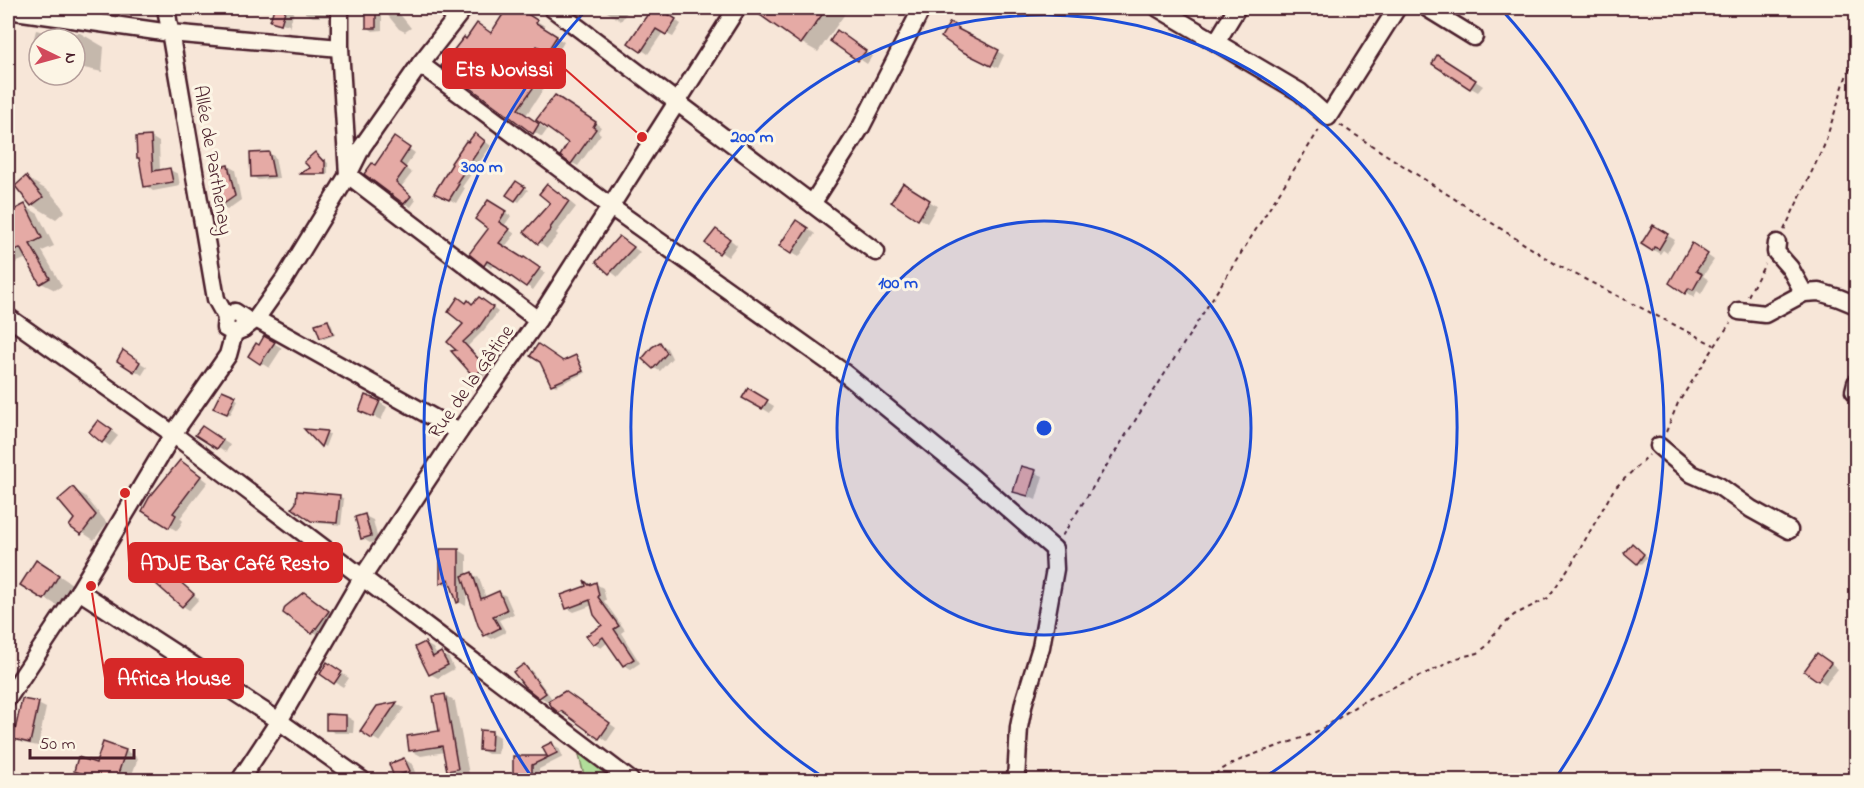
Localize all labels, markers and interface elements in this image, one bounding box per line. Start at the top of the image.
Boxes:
north arrow [27,27,87,87]
callout: Ets Novissi [443,49,565,88]
text: N [58,52,82,65]
text: Ets Novissi [455,56,553,86]
street label: Allée de Parthenay [184,83,239,238]
text: 200 m [730,125,774,151]
text: 300 m [460,155,503,181]
text: 100 m [878,271,918,297]
street label: Rue de la Gâtine [422,320,522,445]
centre of rings [1034,418,1054,438]
callout: ADJE Bar Café Resto [129,543,342,582]
text: ADJE Bar Café Resto [140,550,330,580]
callout: Africa House [105,659,243,698]
text: Africa House [117,665,231,695]
scale bar [30,722,134,760]
text: 50 m [39,732,76,758]

